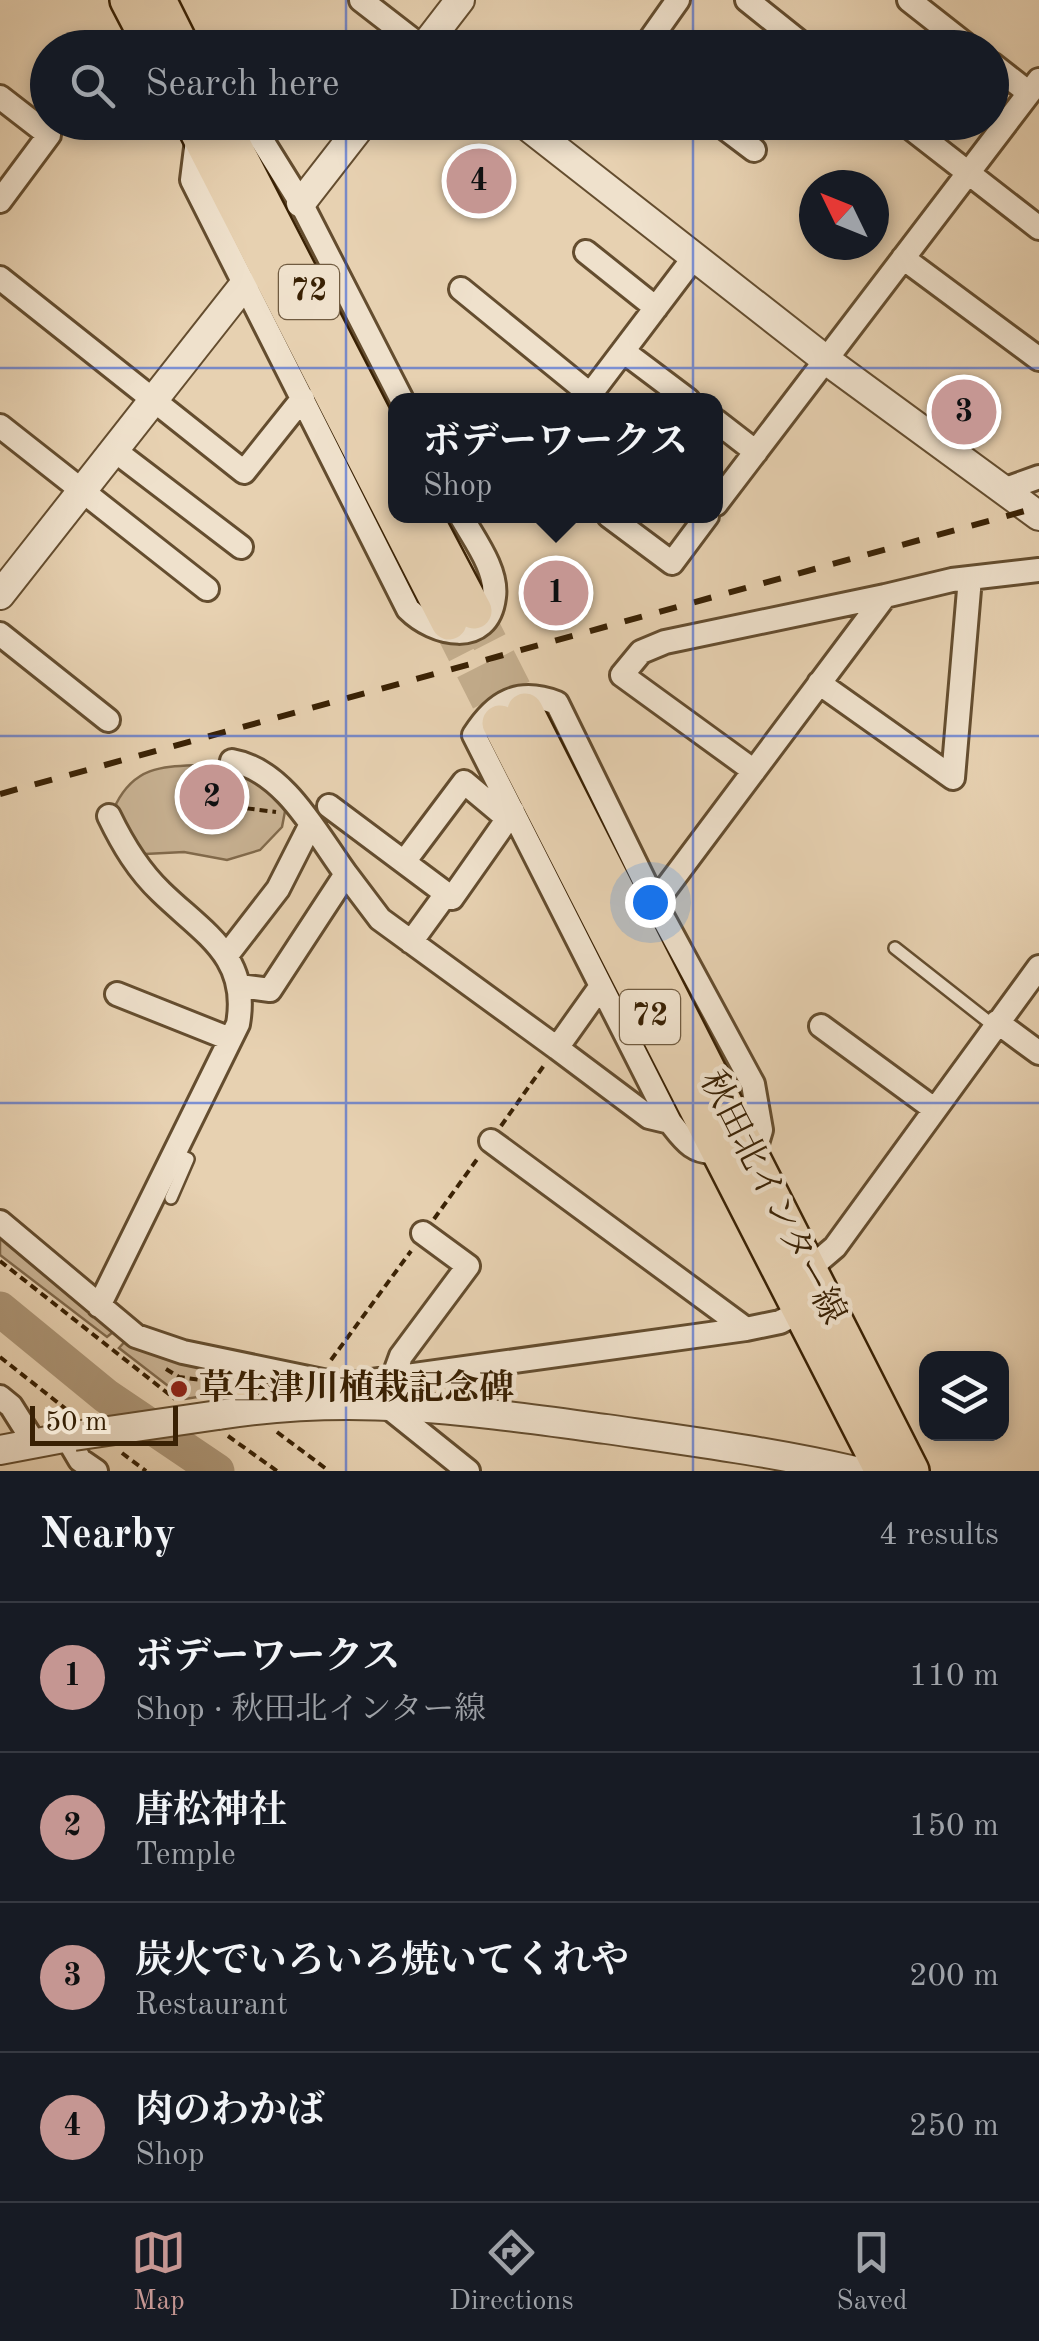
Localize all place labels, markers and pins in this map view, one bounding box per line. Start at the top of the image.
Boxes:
pin: 4 [446,144,512,218]
pin: 3 [932,374,996,450]
pin: 1 [524,556,588,630]
pin: 2 [180,760,244,834]
place label: 草生津川植栽記念碑 [199,1369,514,1407]
marker: 草生津川植栽記念碑 [168,1378,190,1400]

